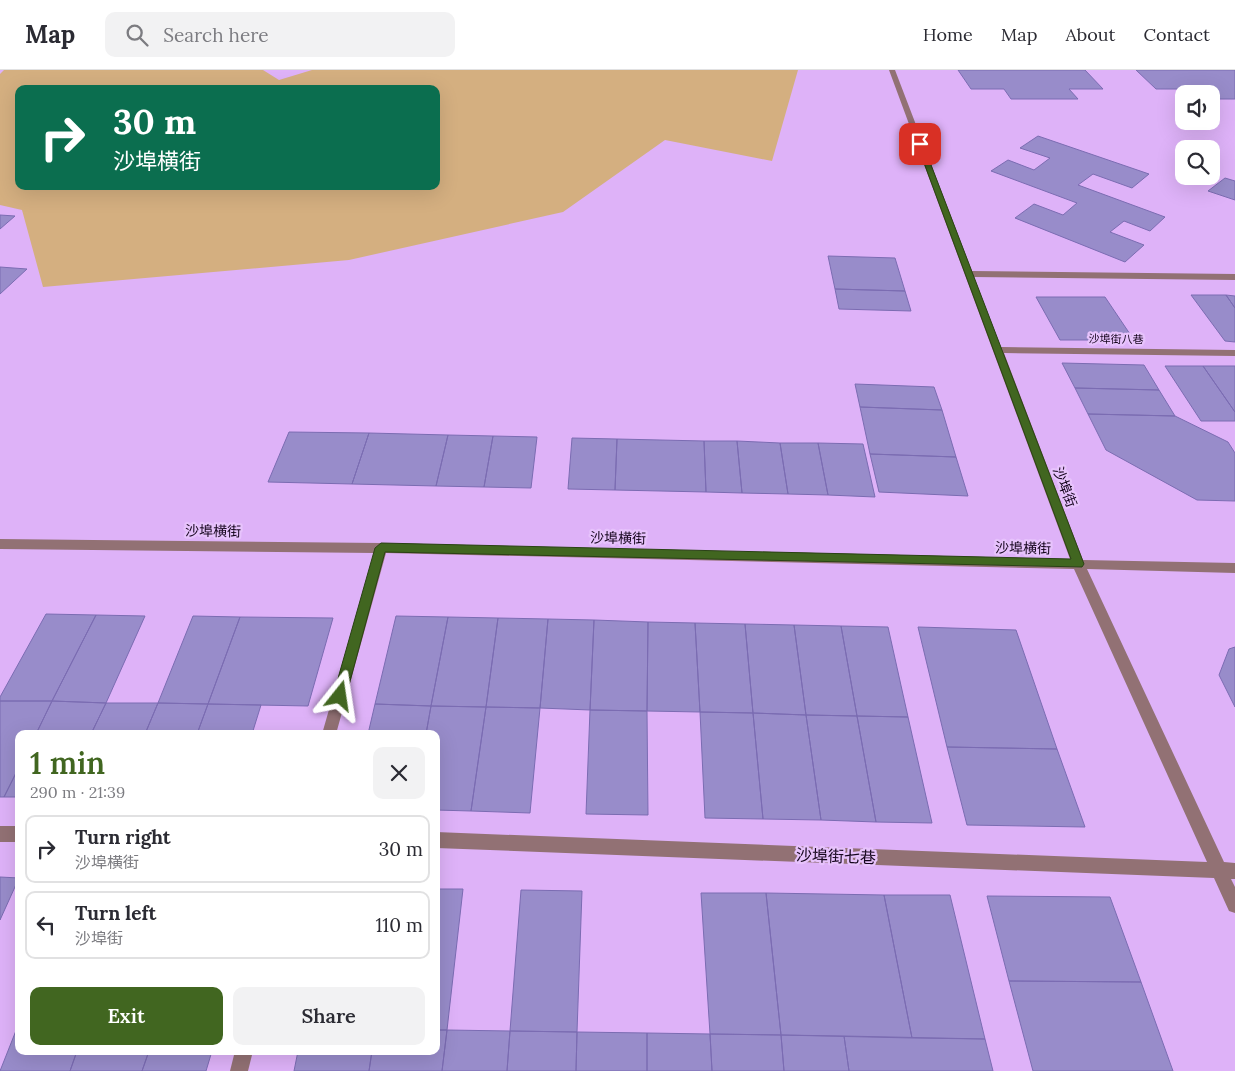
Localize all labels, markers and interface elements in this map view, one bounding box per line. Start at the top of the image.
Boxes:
search box [105,12,455,57]
text: Map [25,19,75,50]
icon: search [123,21,151,49]
text: Search here [163,23,269,47]
text: Home [923,23,973,46]
text: Map [1001,23,1037,46]
text: About [1065,23,1115,46]
text: Contact [1143,23,1210,46]
map controls [1175,85,1220,185]
button: sound [1175,85,1220,130]
text: 30 m [113,99,196,144]
icon: right [30,105,95,170]
pin [899,123,941,165]
icon: arrive [906,130,934,158]
button: search [1175,140,1220,185]
text: 沙埠横街 [113,147,201,175]
street label: 沙埠街八巷 [1088,332,1144,346]
street label: 沙埠街 [1049,464,1081,510]
street label: 沙埠横街 [185,522,241,540]
street label: 沙埠横街 [590,529,646,547]
street label: 沙埠横街 [995,539,1051,557]
position arrow [313,669,365,721]
text: 1 min [30,744,105,782]
button: close [373,747,425,799]
text: 290 m · 21:39 [30,782,125,802]
text: Turn right [75,825,171,849]
icon: right [32,835,60,863]
text: 30 m [379,837,423,861]
street label: 沙埠街七巷 [796,845,876,867]
text: 沙埠横街 [75,852,139,872]
text: Turn left [75,901,156,925]
icon: left [32,911,60,939]
text: 110 m [375,913,423,937]
text: 沙埠街 [75,928,123,948]
button: Exit [30,987,223,1045]
button: Share [233,987,425,1045]

